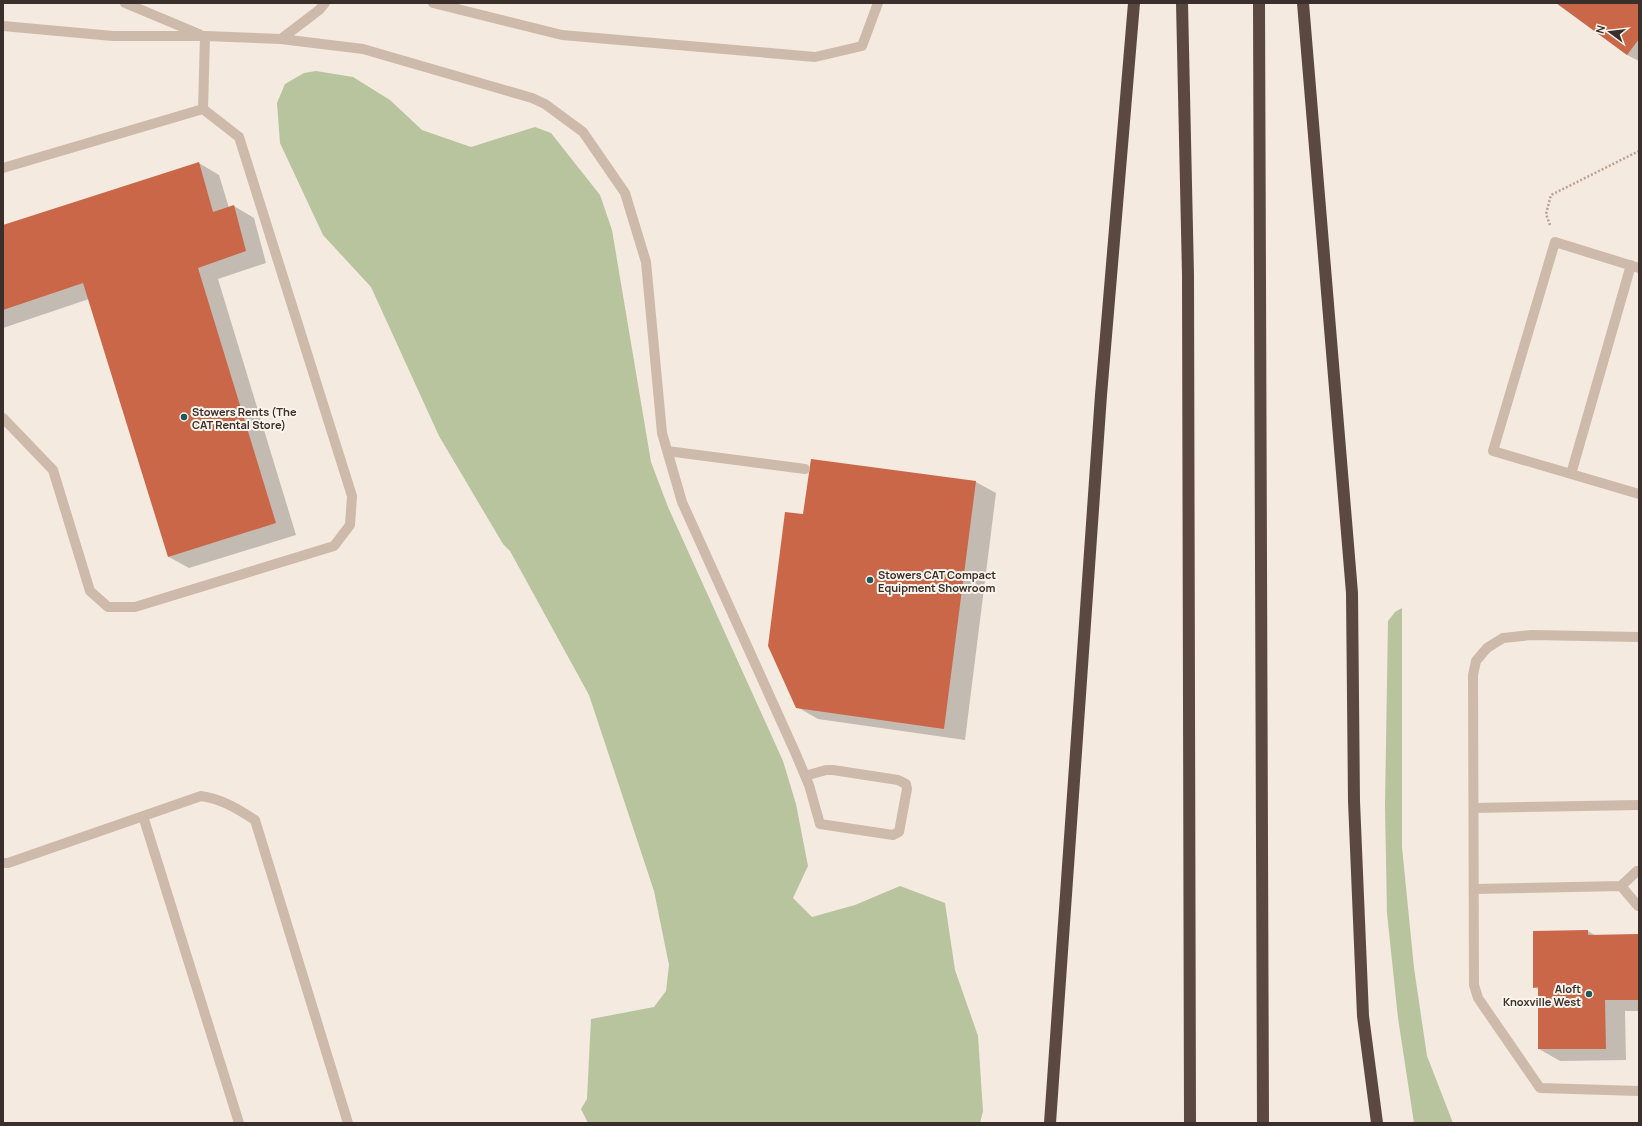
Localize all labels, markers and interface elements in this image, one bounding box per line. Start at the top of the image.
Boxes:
north arrow [1590,12,1630,52]
text: N [1592,23,1608,35]
place label: Stowers Rents (The CAT Rental Store) [192,404,297,432]
marker: Stowers Rents (The CAT Rental Store) [179,412,189,422]
place label: Stowers CAT Compact Equipment Showroom [878,567,996,595]
marker: Stowers CAT Compact Equipment Showroom [865,575,875,585]
place label: Aloft Knoxville West [1503,981,1581,1009]
marker: Aloft Knoxville West [1584,989,1594,999]

